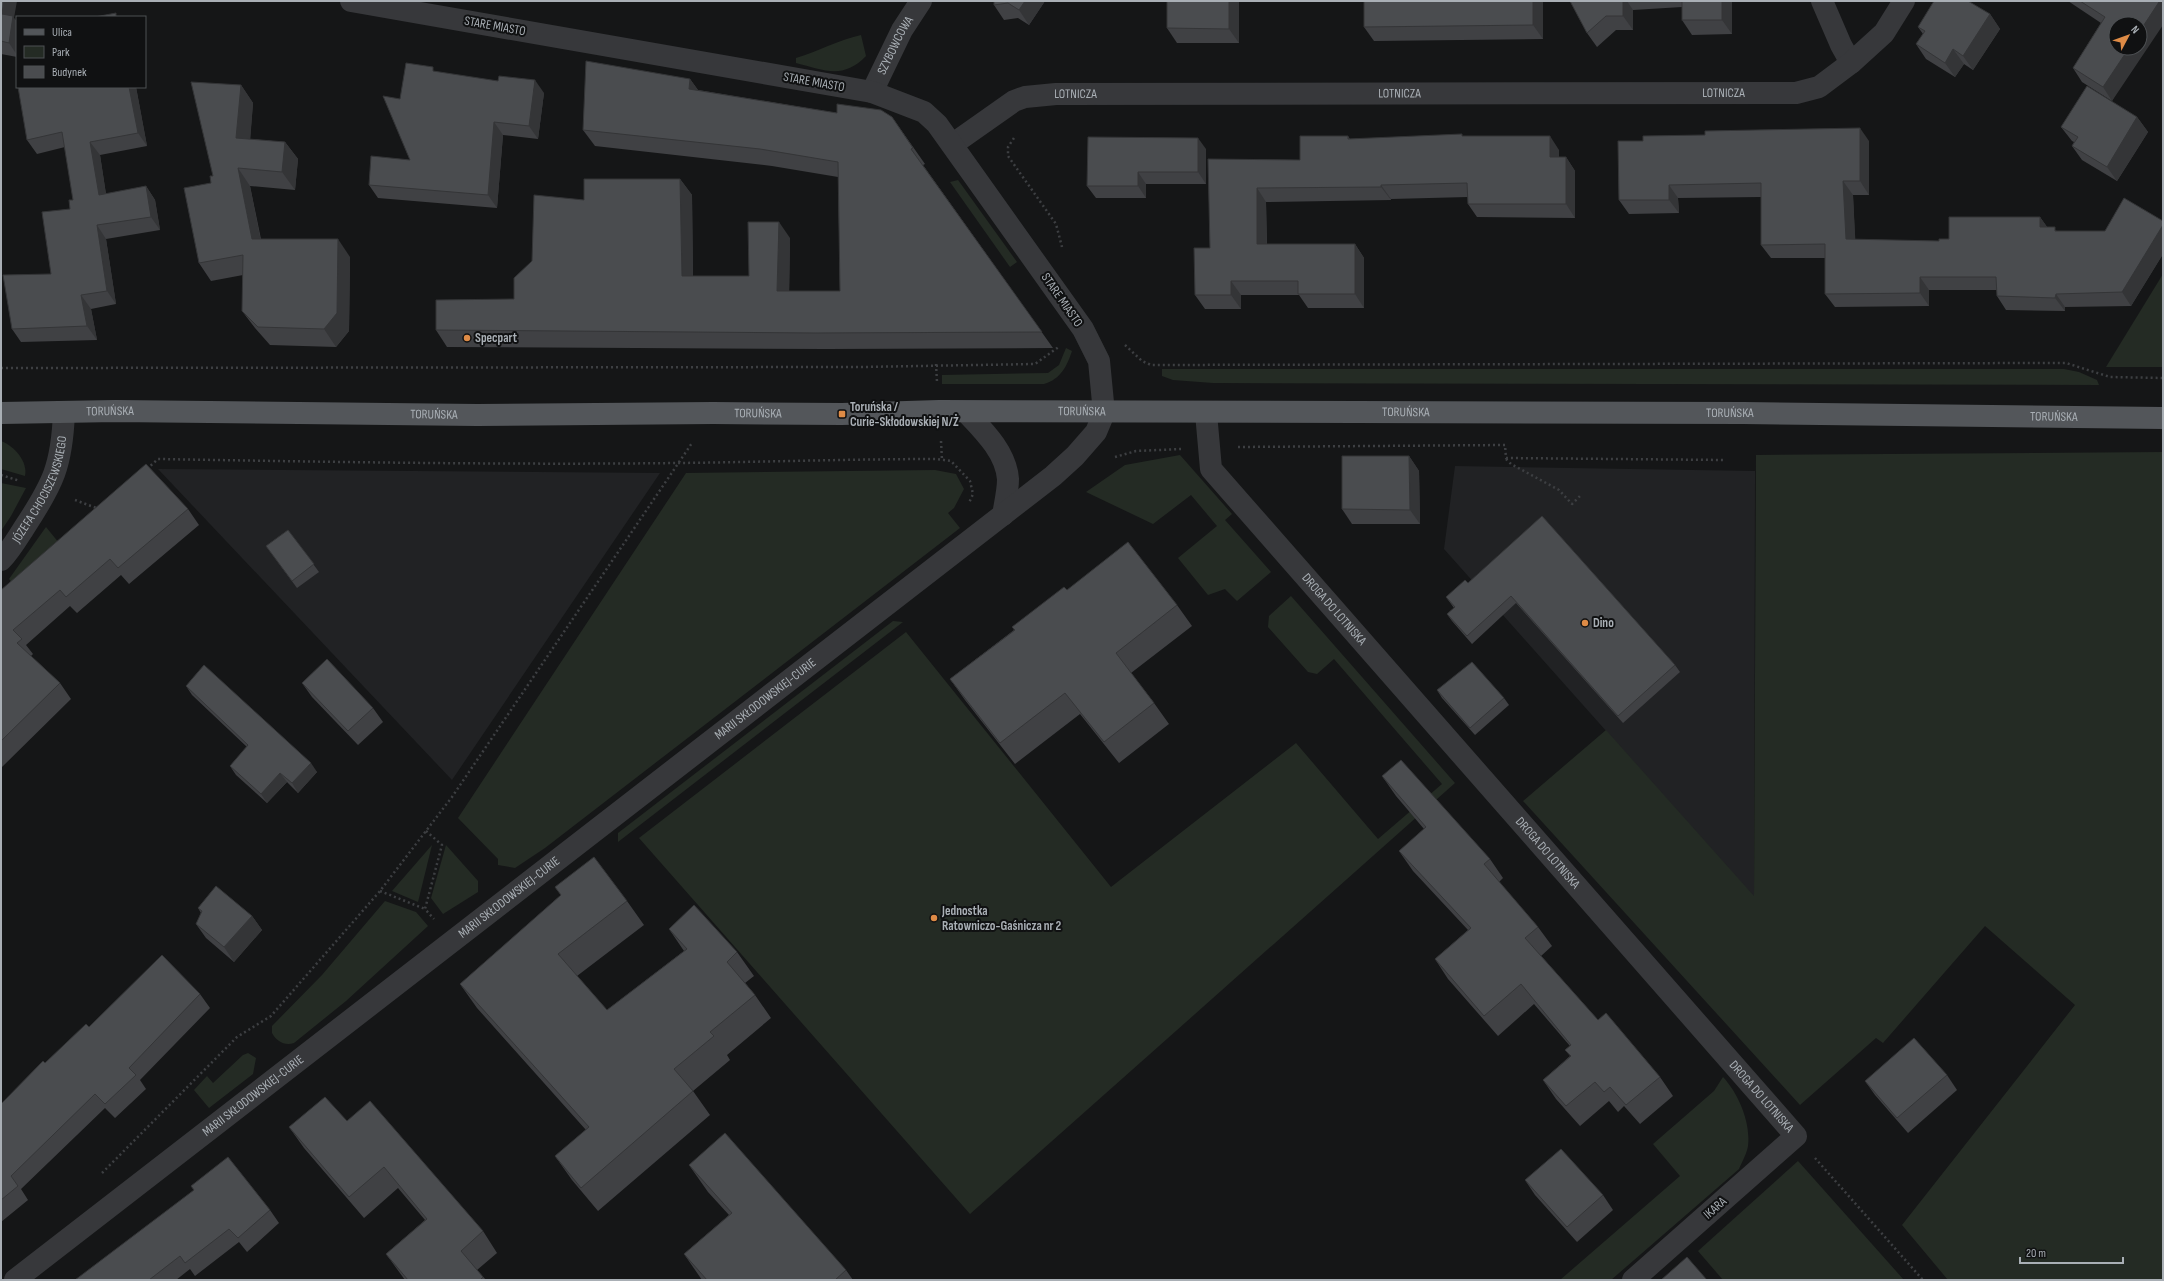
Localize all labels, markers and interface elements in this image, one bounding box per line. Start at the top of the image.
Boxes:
street label: STARE MIASTO [463,13,527,39]
street label: SZYBOWCOWA [874,13,917,77]
legend [16,16,146,88]
north arrow [2108,16,2148,56]
text: N [2128,23,2142,36]
text: Ulica [52,25,72,40]
text: Park [52,45,70,60]
text: Budynek [52,65,87,80]
street label: STARE MIASTO [782,69,846,95]
street label: LOTNICZA [1702,85,1745,101]
street label: LOTNICZA [1054,86,1097,102]
street label: LOTNICZA [1378,86,1421,102]
street label: STARE MIASTO [1038,270,1086,330]
place label: Specpart [475,330,518,346]
marker: Specpart [462,333,472,343]
place label: Toruńska / Curie-Skłodowskiej N/Ż [850,399,959,430]
street label: TORUŃSKA [86,403,134,420]
street label: TORUŃSKA [1058,403,1106,419]
street label: TORUŃSKA [1382,404,1430,420]
street label: TORUŃSKA [734,405,782,422]
street label: TORUŃSKA [1706,405,1754,421]
street label: TORUŃSKA [410,406,458,423]
street label: TORUŃSKA [2030,408,2078,425]
marker: Toruńska / Curie-Skłodowskiej N/Ż [837,409,847,419]
street label: JÓZEFA CHOCISZEWSKIEGO [8,435,70,547]
street label: DROGA DO LOTNISKA [1298,570,1370,649]
place label: Dino [1593,615,1614,631]
marker: Dino [1580,618,1590,628]
street label: MARII SKŁODOWSKIEJ-CURIE [711,655,819,743]
street label: DROGA DO LOTNISKA [1512,814,1584,893]
street label: MARII SKŁODOWSKIEJ-CURIE [455,853,563,942]
place label: Jednostka Ratowniczo-Gaśnicza nr 2 [941,903,1062,934]
marker: Jednostka Ratowniczo-Gaśnicza nr 2 [929,913,939,923]
street label: MARII SKŁODOWSKIEJ-CURIE [199,1051,307,1140]
street label: DROGA DO LOTNISKA [1726,1057,1797,1136]
street label: IKARA [1700,1193,1730,1222]
scale bar [2020,1239,2123,1265]
text: 20 m [2026,1246,2046,1261]

